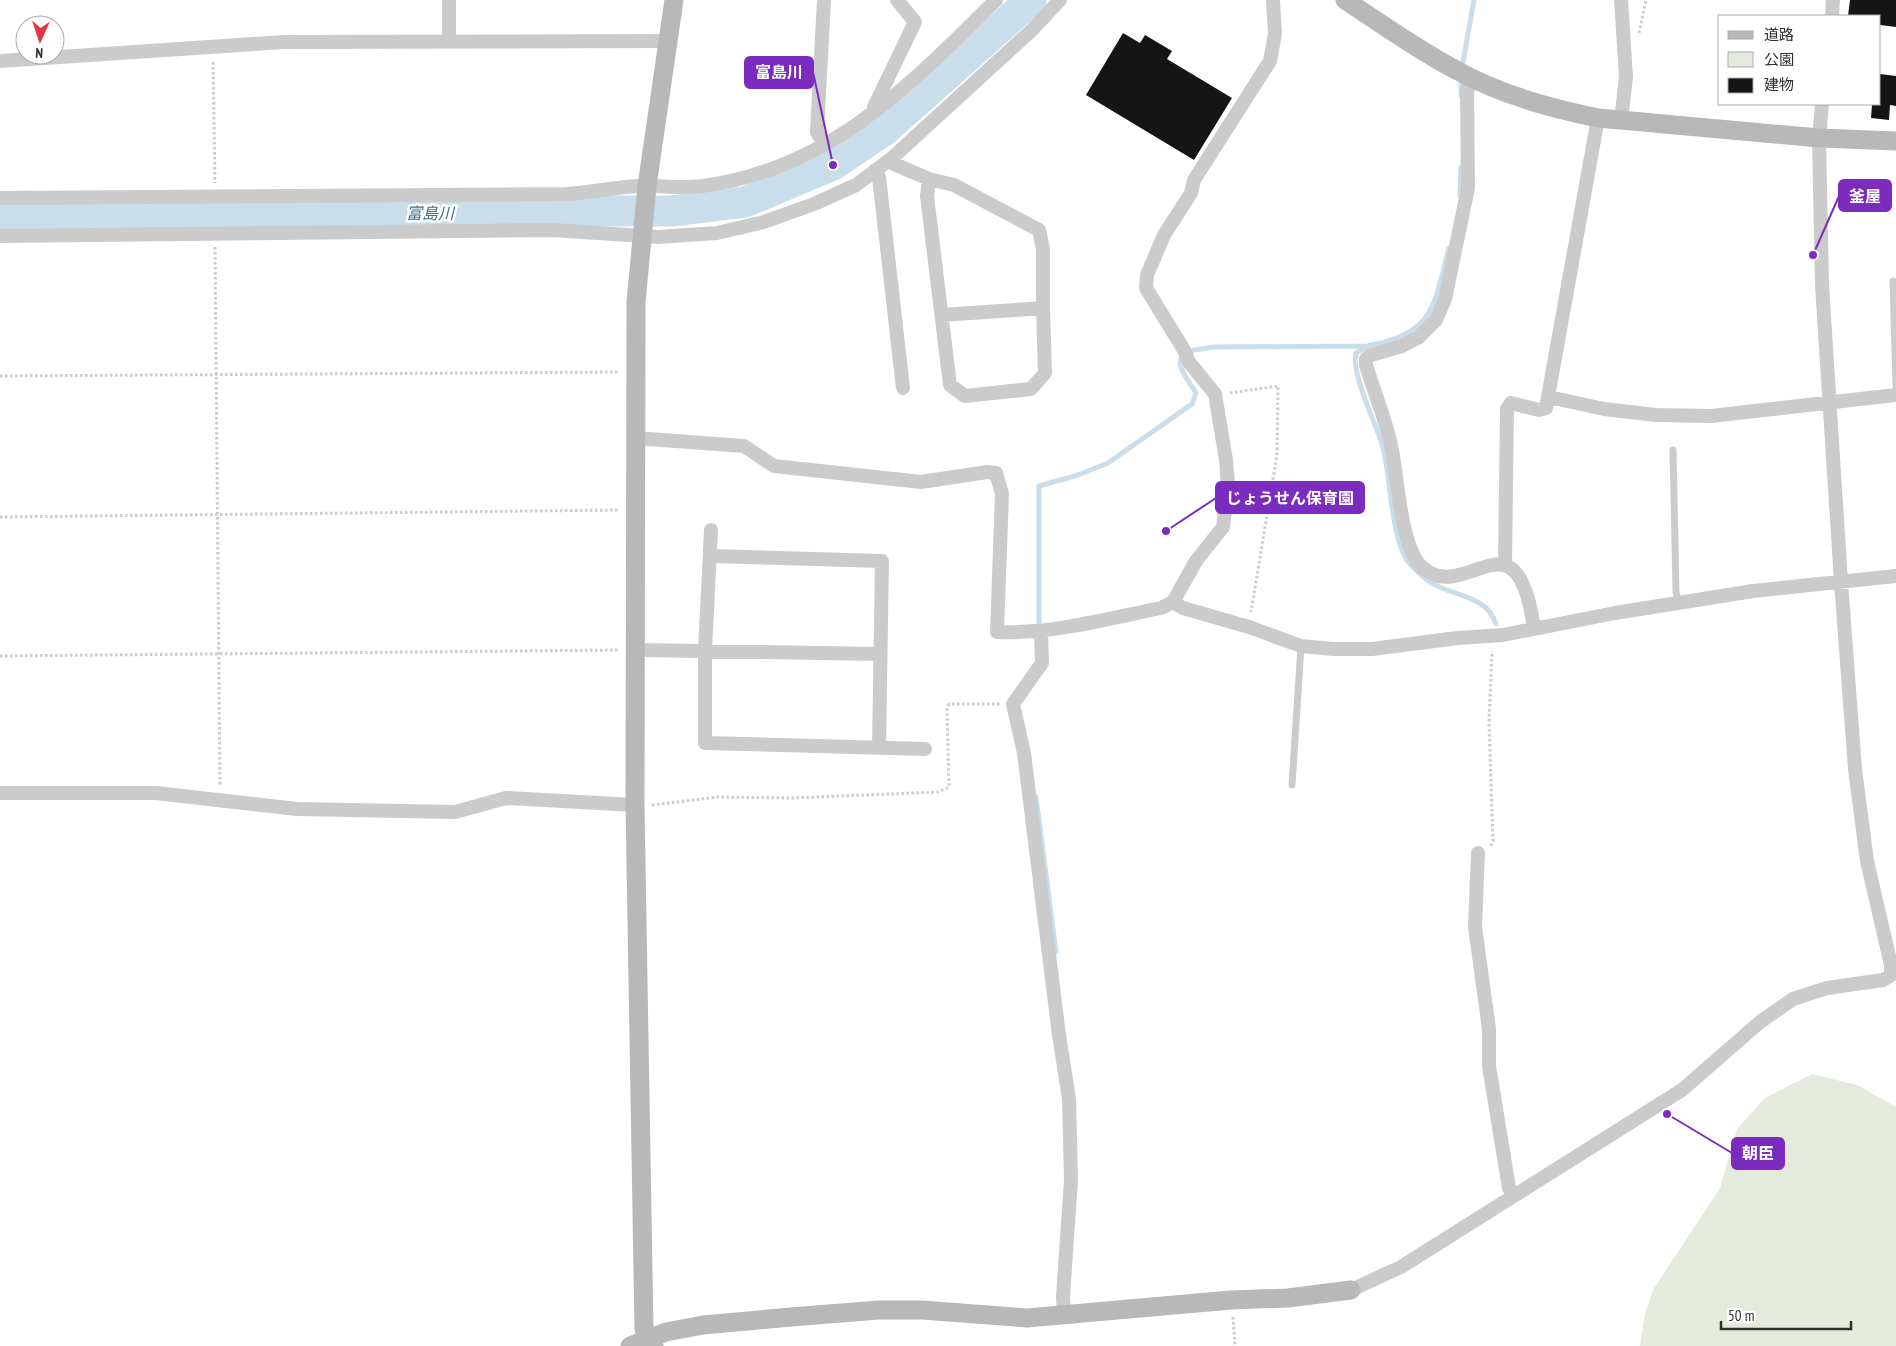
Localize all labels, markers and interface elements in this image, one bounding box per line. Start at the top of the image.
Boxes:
north arrow [15,15,65,65]
legend [1718,15,1881,105]
text: 道路 [1764,25,1794,44]
text: N [35,44,44,62]
text: 公園 [1764,50,1794,69]
callout: 富島川 [745,57,813,88]
text: 富島川 [755,62,803,82]
text: 建物 [1764,75,1794,94]
callout: 釜屋 [1839,180,1891,211]
text: 釜屋 [1849,186,1881,206]
water label: 富島川 [406,203,456,223]
callout: じょうせん保育園 [1216,482,1364,513]
text: じょうせん保育園 [1226,488,1354,508]
callout: 朝臣 [1732,1138,1784,1169]
text: 朝臣 [1742,1143,1774,1163]
scale bar [1721,1298,1851,1330]
text: 50 m [1728,1306,1754,1325]

